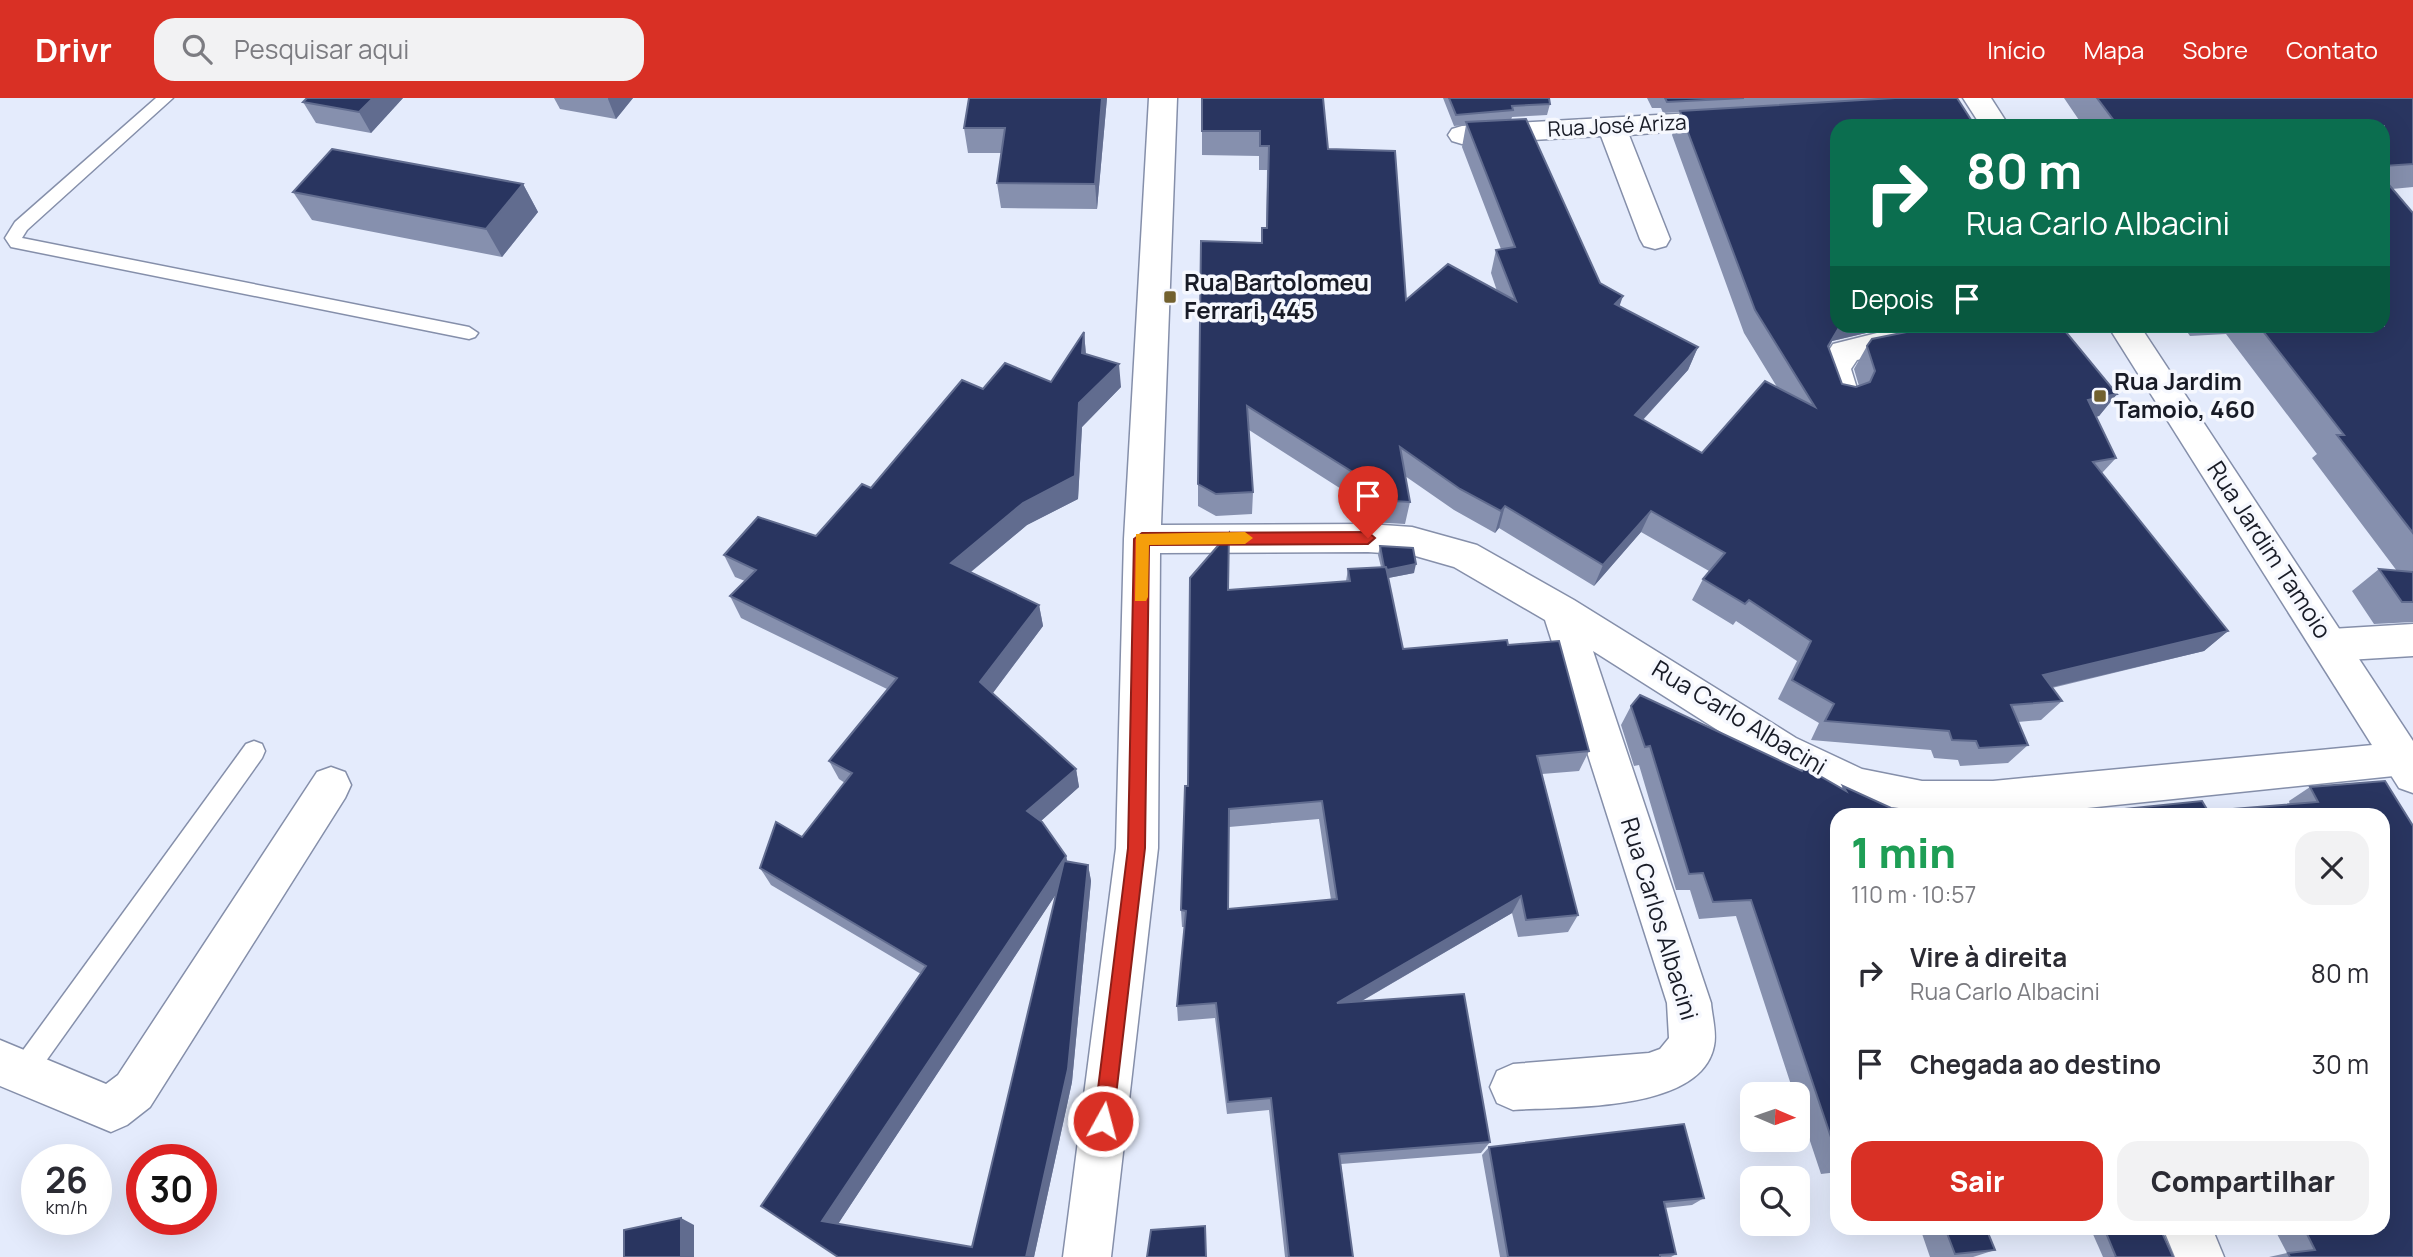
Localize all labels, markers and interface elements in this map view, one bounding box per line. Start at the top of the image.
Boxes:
search box [154,18,644,81]
text: Drivr [35,27,112,72]
icon: search [178,30,216,68]
text: Pesquisar aqui [234,31,409,67]
text: Início [1987,33,2045,66]
text: Mapa [2083,33,2144,66]
text: Sobre [2182,33,2248,66]
text: Contato [2286,33,2378,66]
street label: Rua José Ariza [1547,107,1687,143]
text: 80 m [1966,137,2082,204]
icon: right [1851,147,1942,238]
text: Rua Carlo Albacini [1966,201,2230,245]
place label: Rua Bartolomeu Ferrari, 445 [1184,265,1369,326]
icon: arrive [1948,280,1986,318]
text: Depois [1851,281,1934,317]
marker: Rua Bartolomeu Ferrari, 445 [1162,289,1178,305]
place label: Rua Jardim Tamoio, 460 [2114,364,2255,425]
marker: Rua Jardim Tamoio, 460 [2092,388,2108,404]
street label: Rua Jardim Tamoio [2200,454,2340,644]
pin [1338,466,1398,538]
icon: arrive [1349,477,1387,515]
street label: Rua Carlo Albacini [1646,652,1833,782]
street label: Rua Carlos Albacini [1614,813,1707,1024]
text: 1 min [1851,823,1956,881]
button: close [2295,831,2369,905]
text: 110 m · 10:57 [1851,878,1976,910]
text: Vire à direita [1910,939,2067,975]
icon: right [1851,954,1889,992]
text: 80 m [2311,955,2369,991]
text: Rua Carlo Albacini [1910,975,2100,1007]
icon: arrive [1851,1045,1889,1083]
text: Chegada ao destino [1910,1046,2161,1082]
text: 30 m [2312,1046,2369,1082]
north arrow [1740,1082,1810,1152]
map controls [1740,1082,1810,1236]
position arrow [1066,1084,1140,1158]
button: Sair [1851,1141,2103,1221]
button: Compartilhar [2117,1141,2369,1221]
speed limit sign: 30 [126,1144,217,1235]
text: 26 [45,1156,88,1204]
button: search [1740,1166,1810,1236]
text: km/h [46,1195,87,1219]

